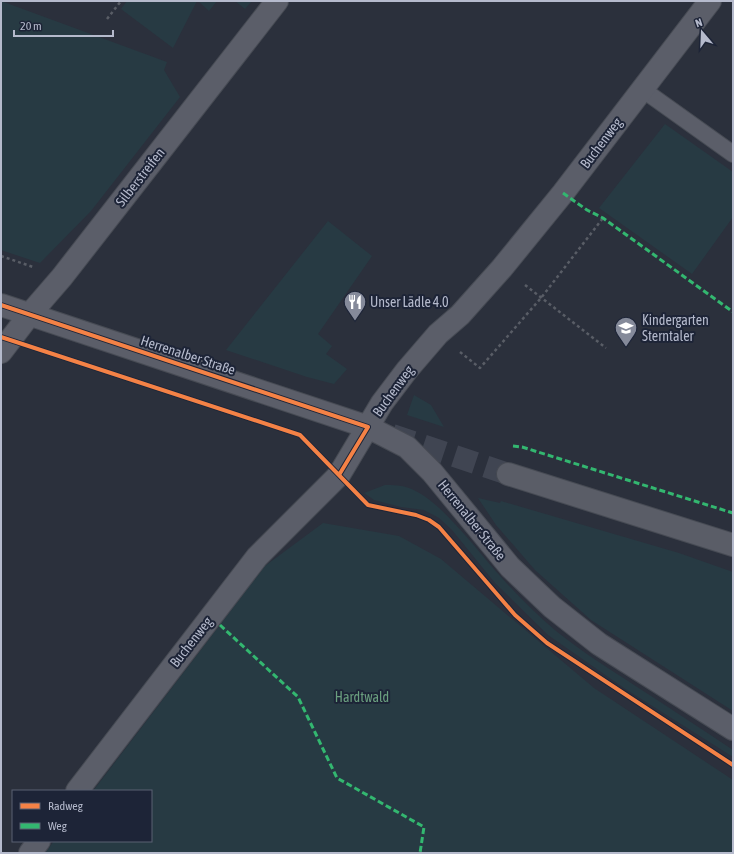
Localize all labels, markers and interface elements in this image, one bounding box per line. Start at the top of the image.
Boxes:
scale bar [14,12,113,38]
north arrow [682,12,722,52]
text: N [694,16,704,29]
text: 20 m [20,19,42,33]
street label: Buchenweg [577,115,625,171]
street label: Silberstreifen [112,145,168,209]
restaurant icon: Unser Lädle 4.0 [342,289,368,322]
place label: Unser Lädle 4.0 [370,294,449,310]
place label: Kindergarten Sterntaler [642,312,709,344]
school or university icon: Kindergarten Sterntaler [613,315,639,348]
street label: Herrenalber Straße [139,332,237,378]
street label: Buchenweg [369,362,417,420]
street label: Herrenalber Straße [435,477,509,563]
street label: Buchenweg [167,614,215,670]
park label: Hardtwald [335,689,389,705]
legend [12,790,152,842]
text: Radweg [48,799,84,813]
text: Weg [48,819,68,833]

